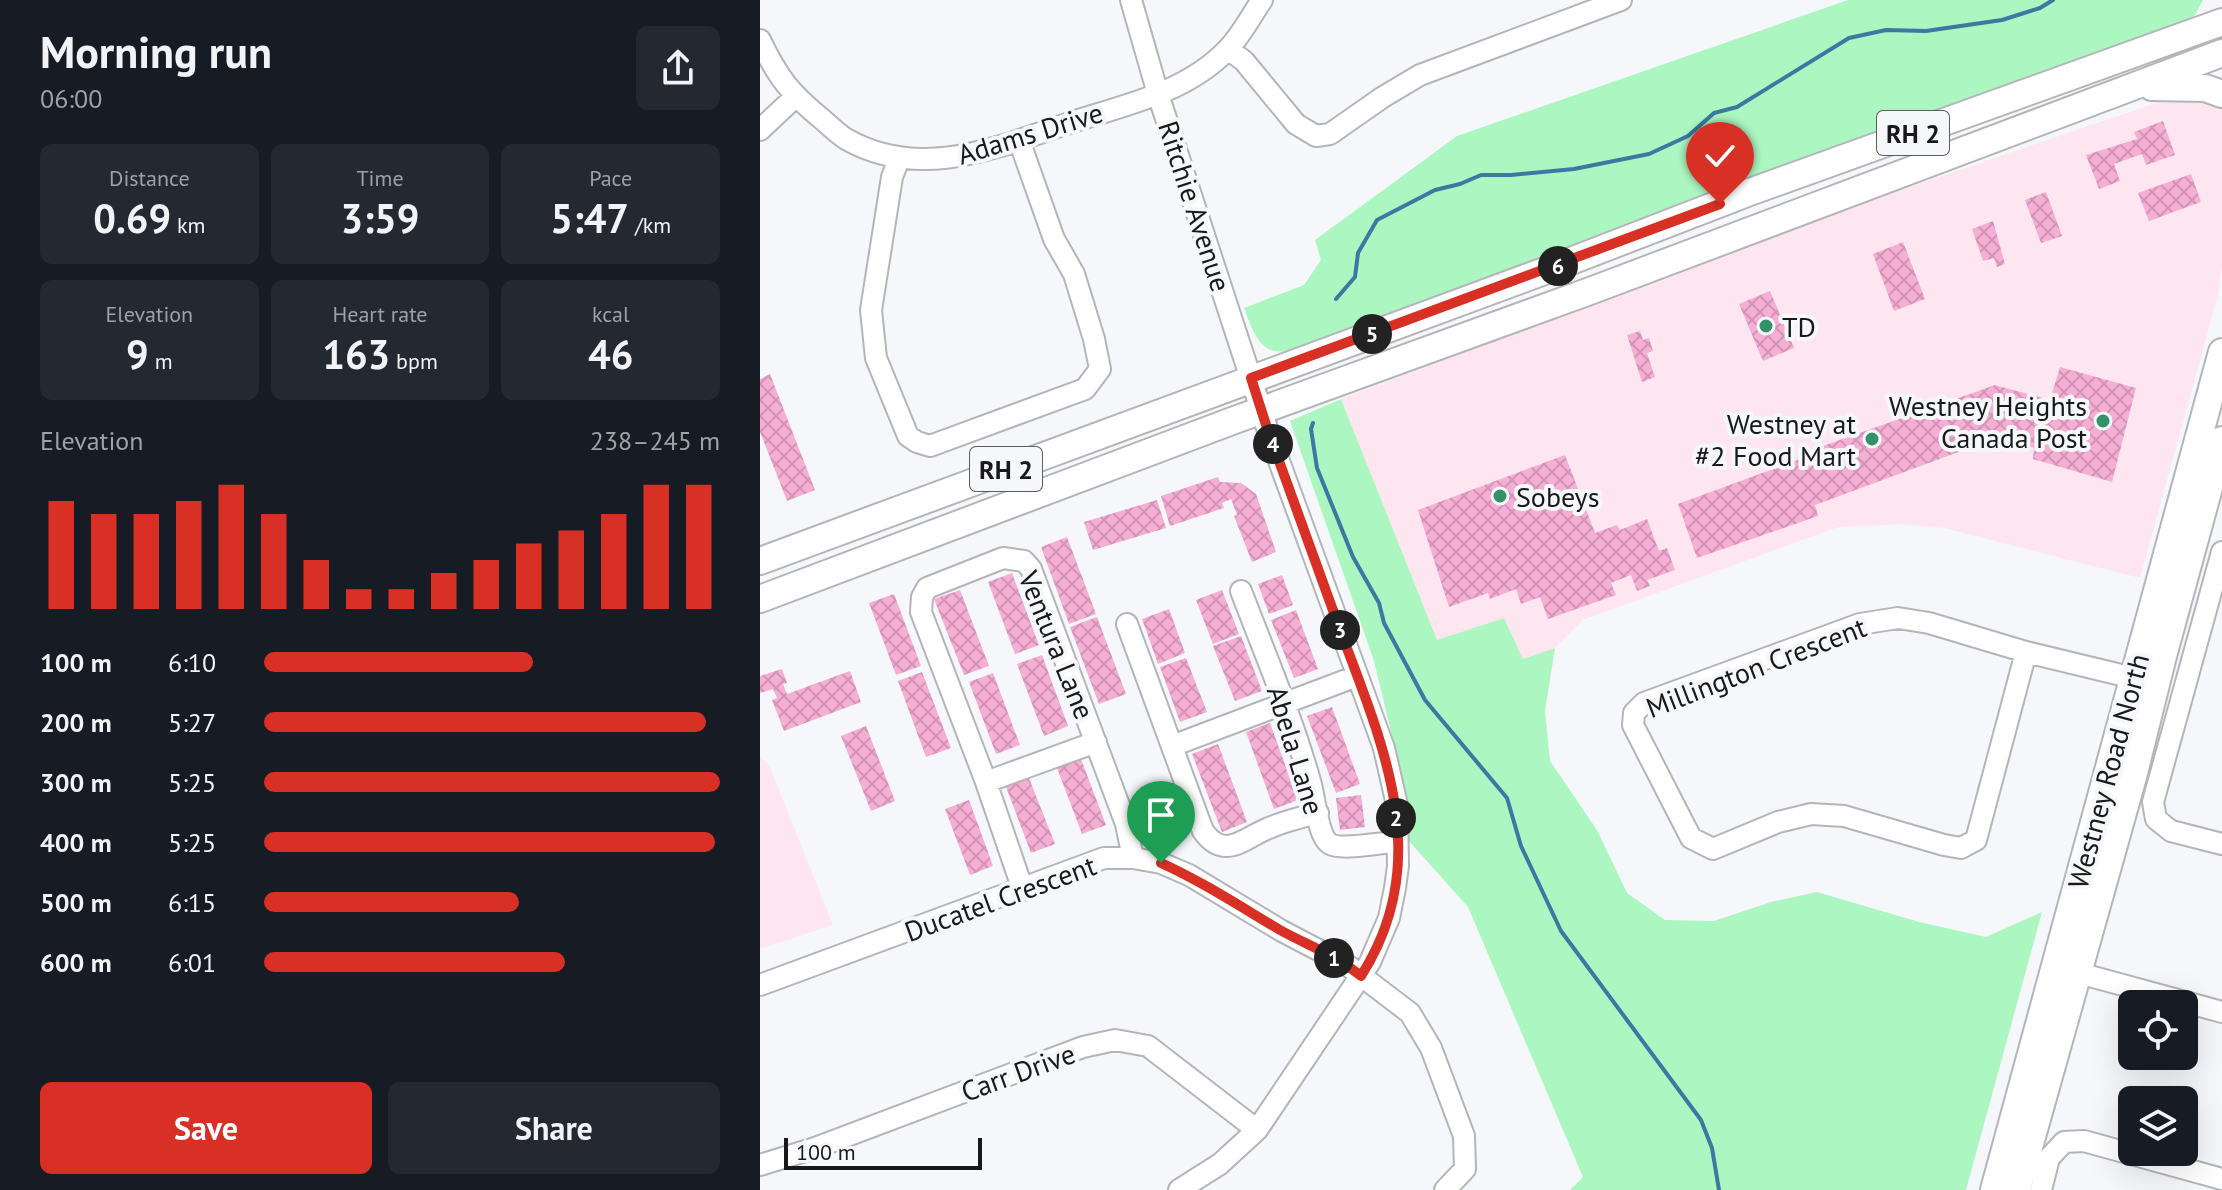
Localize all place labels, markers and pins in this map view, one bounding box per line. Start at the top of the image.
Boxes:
pin [1686,122,1754,204]
pin: 6 [1538,246,1578,286]
place label: TD [1782,308,1816,345]
pin: 5 [1352,314,1392,354]
marker: TD [1757,317,1775,335]
place label: Westney Heights Canada Post [1889,387,2088,456]
place label: Westney at #2 Food Mart [1695,405,1857,474]
marker: Westney Heights Canada Post [2094,412,2112,430]
pin: 4 [1253,424,1293,464]
marker: Westney at #2 Food Mart [1863,430,1881,448]
place label: Sobeys [1516,478,1599,515]
marker: Sobeys [1491,487,1509,505]
pin: 3 [1320,610,1360,650]
pin [1127,781,1195,863]
pin: 2 [1376,798,1416,838]
pin: 1 [1314,938,1354,978]

